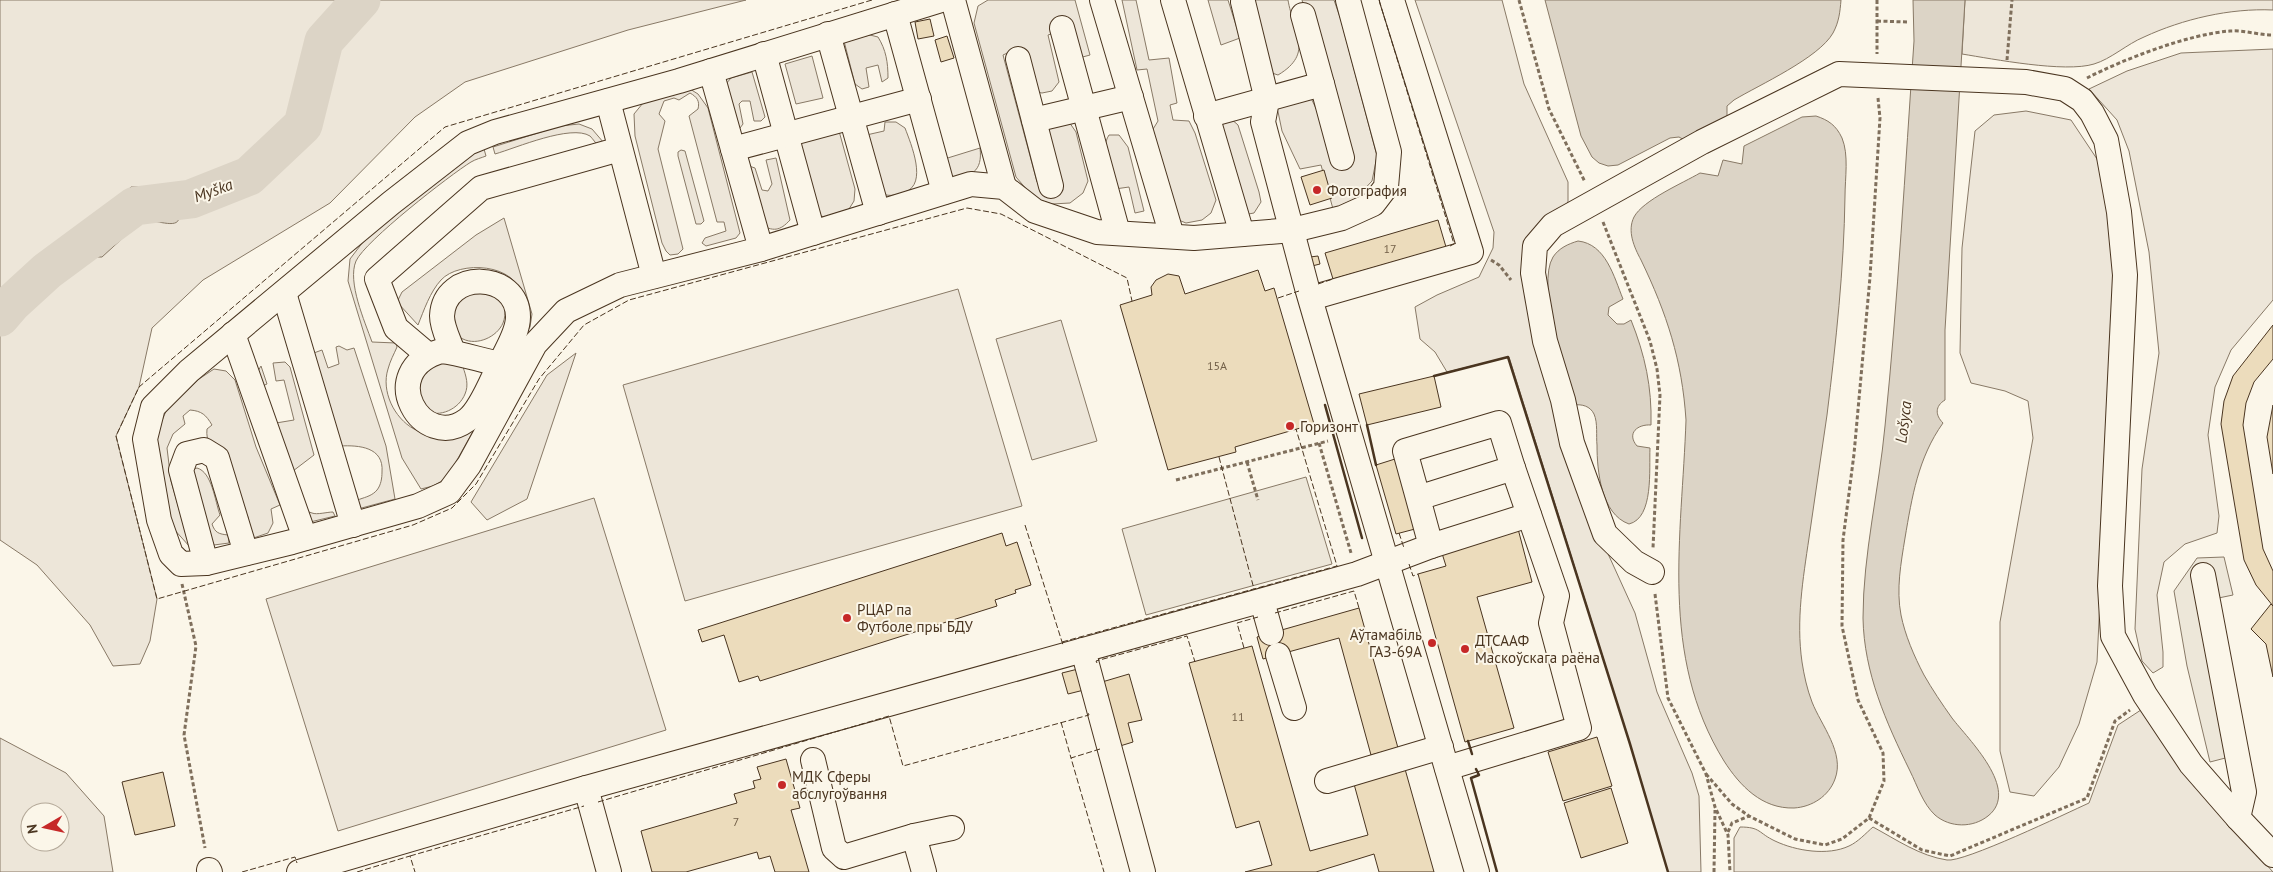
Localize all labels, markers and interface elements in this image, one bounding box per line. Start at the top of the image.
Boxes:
water label: Муška [191,174,235,206]
place label: Фотография [1327,181,1407,200]
marker: Фотография [1311,184,1323,196]
house number: 17 [1383,241,1397,256]
house number: 15А [1207,358,1227,373]
water label: Lošyca [1890,400,1916,444]
place label: Горизонт [1300,417,1358,436]
marker: Горизонт [1284,420,1296,432]
place label: РЦАР па Футболе пры БДУ [857,600,974,636]
marker: РЦАР па Футболе пры БДУ [841,612,853,624]
place label: Аўтамабіль ГАЗ-69А [1350,625,1422,661]
place label: ДТСААФ Маскоўскага раёна [1475,631,1600,667]
marker: Аўтамабіль ГАЗ-69А [1426,637,1438,649]
marker: ДТСААФ Маскоўскага раёна [1459,643,1471,655]
house number: 11 [1231,709,1245,724]
place label: МДК Сферы абслугоўвання [792,767,887,803]
marker: МДК Сферы абслугоўвання [776,779,788,791]
north arrow [20,802,70,852]
house number: 7 [733,814,739,829]
text: N [23,823,42,835]

